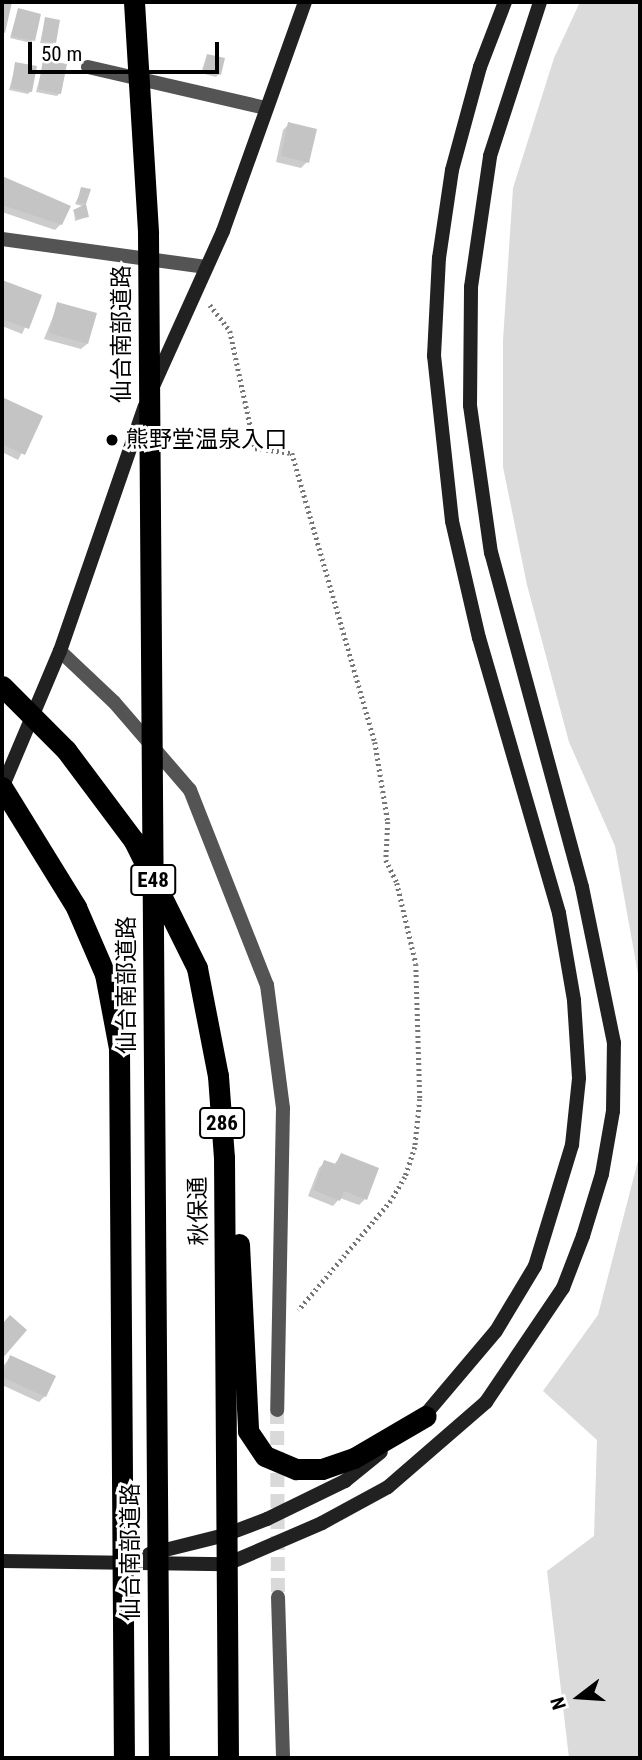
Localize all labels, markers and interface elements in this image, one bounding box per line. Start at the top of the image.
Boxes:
scale bar [32,28,222,72]
text: 50 m [41,42,82,66]
street label: 仙台南部道路 [108,265,136,403]
place label: 熊野堂温泉入口 [126,426,287,454]
marker: 熊野堂温泉入口 [104,432,120,448]
road number: E48 [128,862,178,898]
street label: 仙台南部道路 [113,916,141,1054]
road number: 286 [198,1106,246,1140]
street label: 秋保通 [185,1176,213,1246]
street label: 仙台南部道路 [117,1483,145,1621]
north arrow [544,1662,614,1732]
text: N [546,1694,571,1712]

